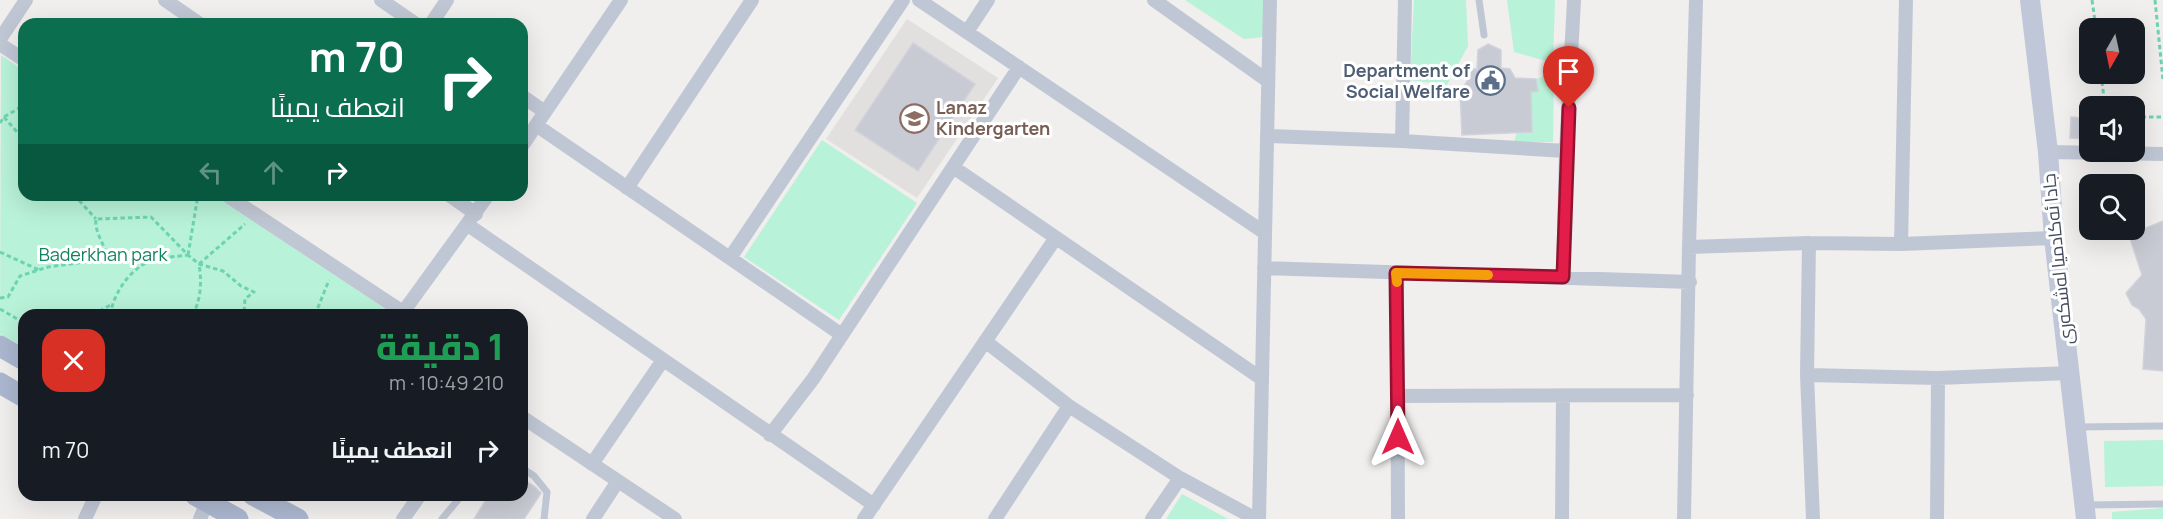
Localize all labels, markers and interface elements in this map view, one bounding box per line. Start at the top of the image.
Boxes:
north arrow [2079,18,2145,84]
map controls [2079,18,2145,240]
text: 70 m [309,27,405,85]
icon: right [426,42,504,120]
pin [1543,46,1594,108]
icon: arrive [1552,55,1585,88]
place label: Department of Social Welfare [1343,58,1470,103]
public building icon: Department of Social Welfare [1475,65,1507,97]
text: انعطف يمينًا [270,88,405,125]
place label: Lanaz Kindergarten [936,95,1050,140]
button: sound [2079,96,2145,162]
school or university icon: Lanaz Kindergarten [899,102,931,134]
icon: left [194,156,227,189]
icon: ahead [257,156,290,189]
icon: right [320,156,353,189]
street label: جادا ئه‌كادميا له‌شكه‌رى [2036,172,2078,346]
button: search [2079,174,2145,240]
park label: Baderkhan park [39,242,168,266]
text: 1 دقيقة [376,322,504,371]
button: close [42,329,105,392]
text: 210 m · 10:49 [389,369,504,396]
position arrow [1366,405,1430,469]
icon: right [471,434,504,467]
text: 70 m [42,435,90,465]
text: انعطف يمينًا [331,435,453,465]

